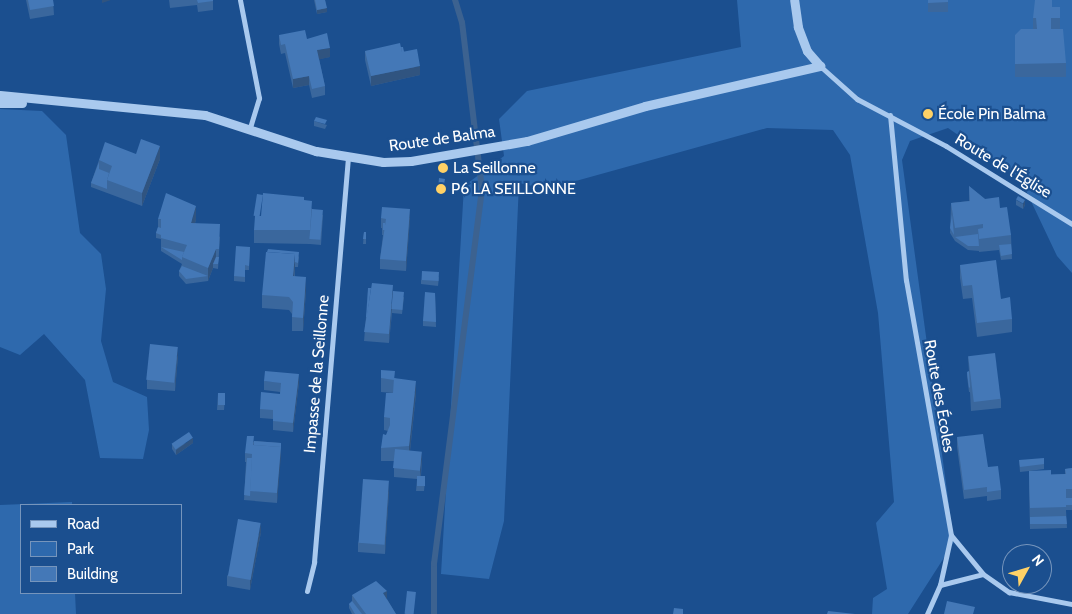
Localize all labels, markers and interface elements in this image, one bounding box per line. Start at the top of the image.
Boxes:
place label: École Pin Balma [938,104,1046,124]
marker: École Pin Balma [922,108,934,120]
street label: Route de Balma [388,122,496,156]
street label: Route de l'Église [951,130,1055,202]
place label: La Seillonne [453,158,536,178]
marker: La Seillonne [437,162,449,174]
place label: P6 LA SEILLONNE [451,179,576,199]
marker: P6 LA SEILLONNE [435,183,447,195]
street label: Impasse de la Seillonne [301,294,333,454]
street label: Route des Écoles [920,338,958,454]
legend [20,504,182,594]
text: Road [67,515,100,533]
text: Park [67,540,94,558]
north arrow [1002,544,1052,594]
text: N [1028,551,1048,570]
text: Building [67,565,118,583]

